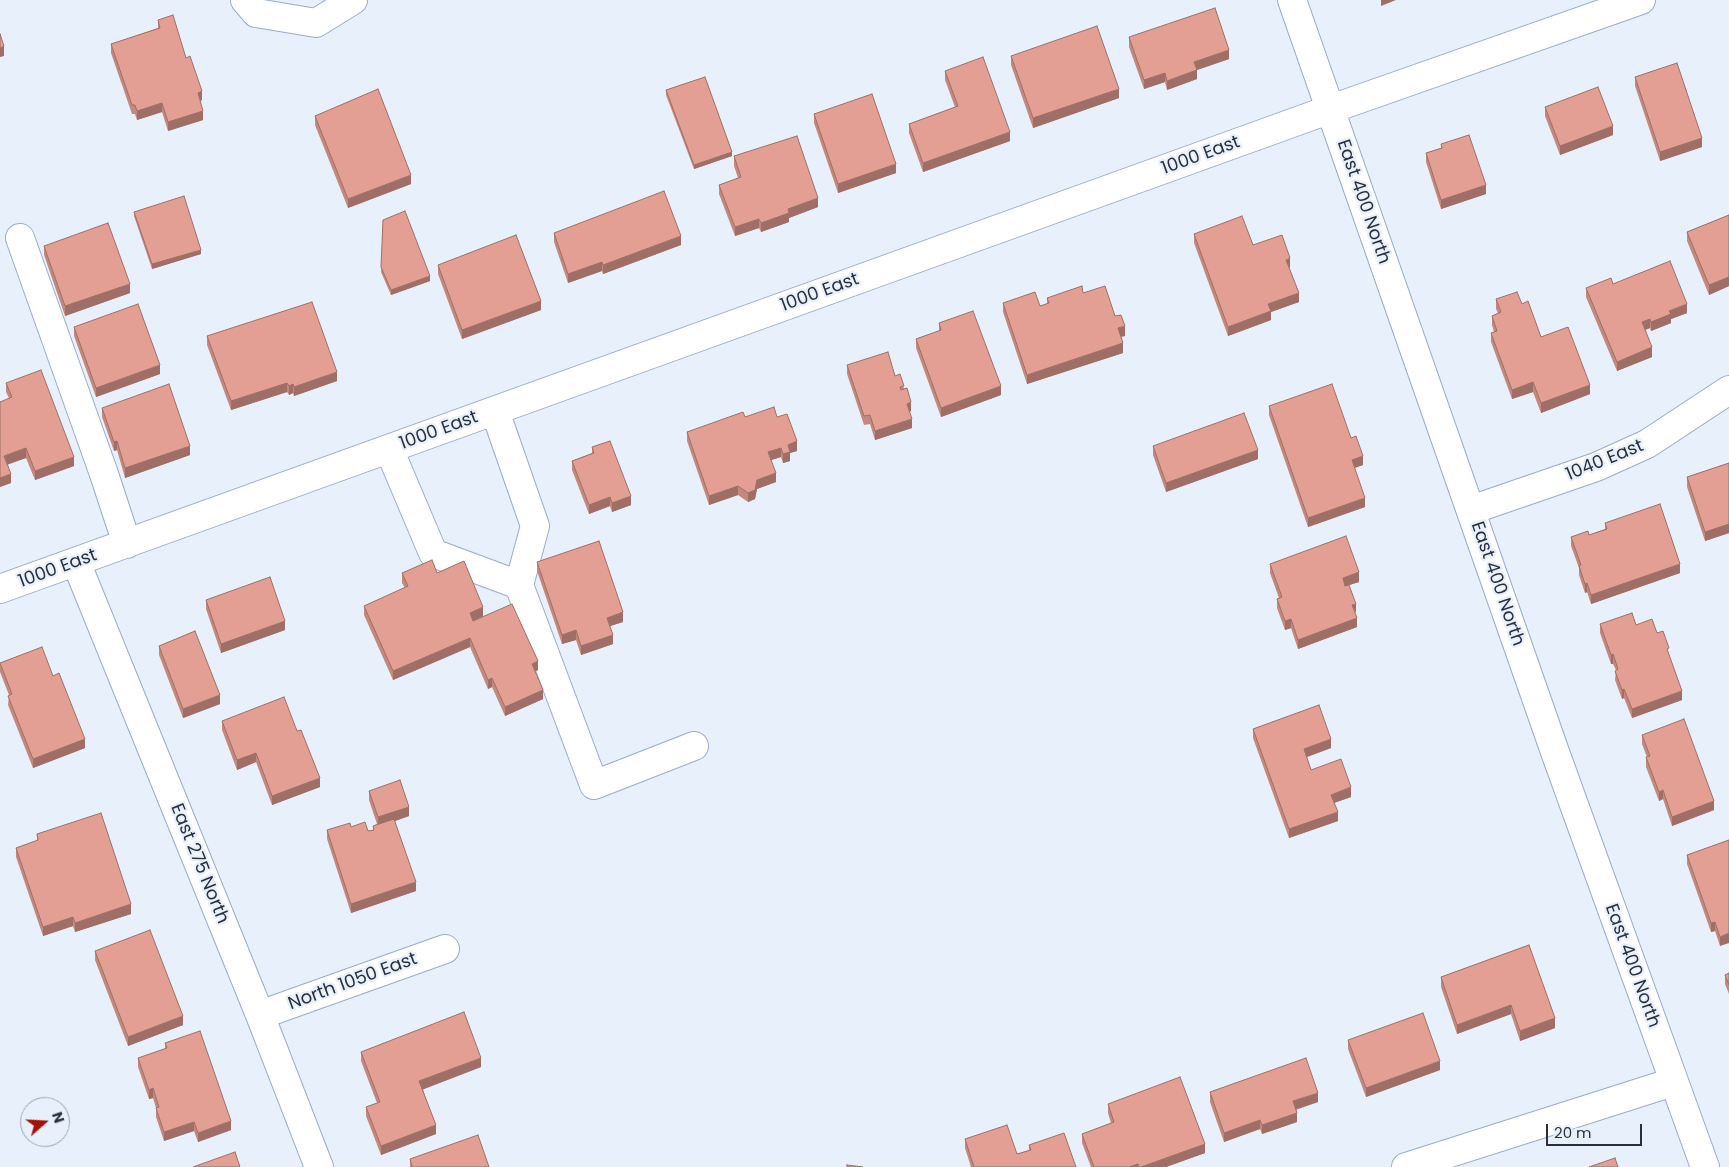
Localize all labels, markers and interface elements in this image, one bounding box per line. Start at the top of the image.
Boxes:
street label: 1000 East [1159,132,1243,180]
street label: East 400 North [1332,137,1394,267]
street label: 1000 East [778,269,862,317]
street label: 1000 East [397,407,481,455]
street label: 1040 East [1563,436,1647,486]
street label: East 400 North [1466,519,1528,649]
street label: 1000 East [16,545,100,593]
street label: East 275 North [165,801,233,927]
street label: East 400 North [1600,901,1664,1031]
street label: North 1050 East [286,949,420,1015]
north arrow [20,1097,70,1147]
text: N [47,1109,69,1126]
scale bar [1549,1114,1645,1146]
text: 20 m [1554,1122,1592,1143]

